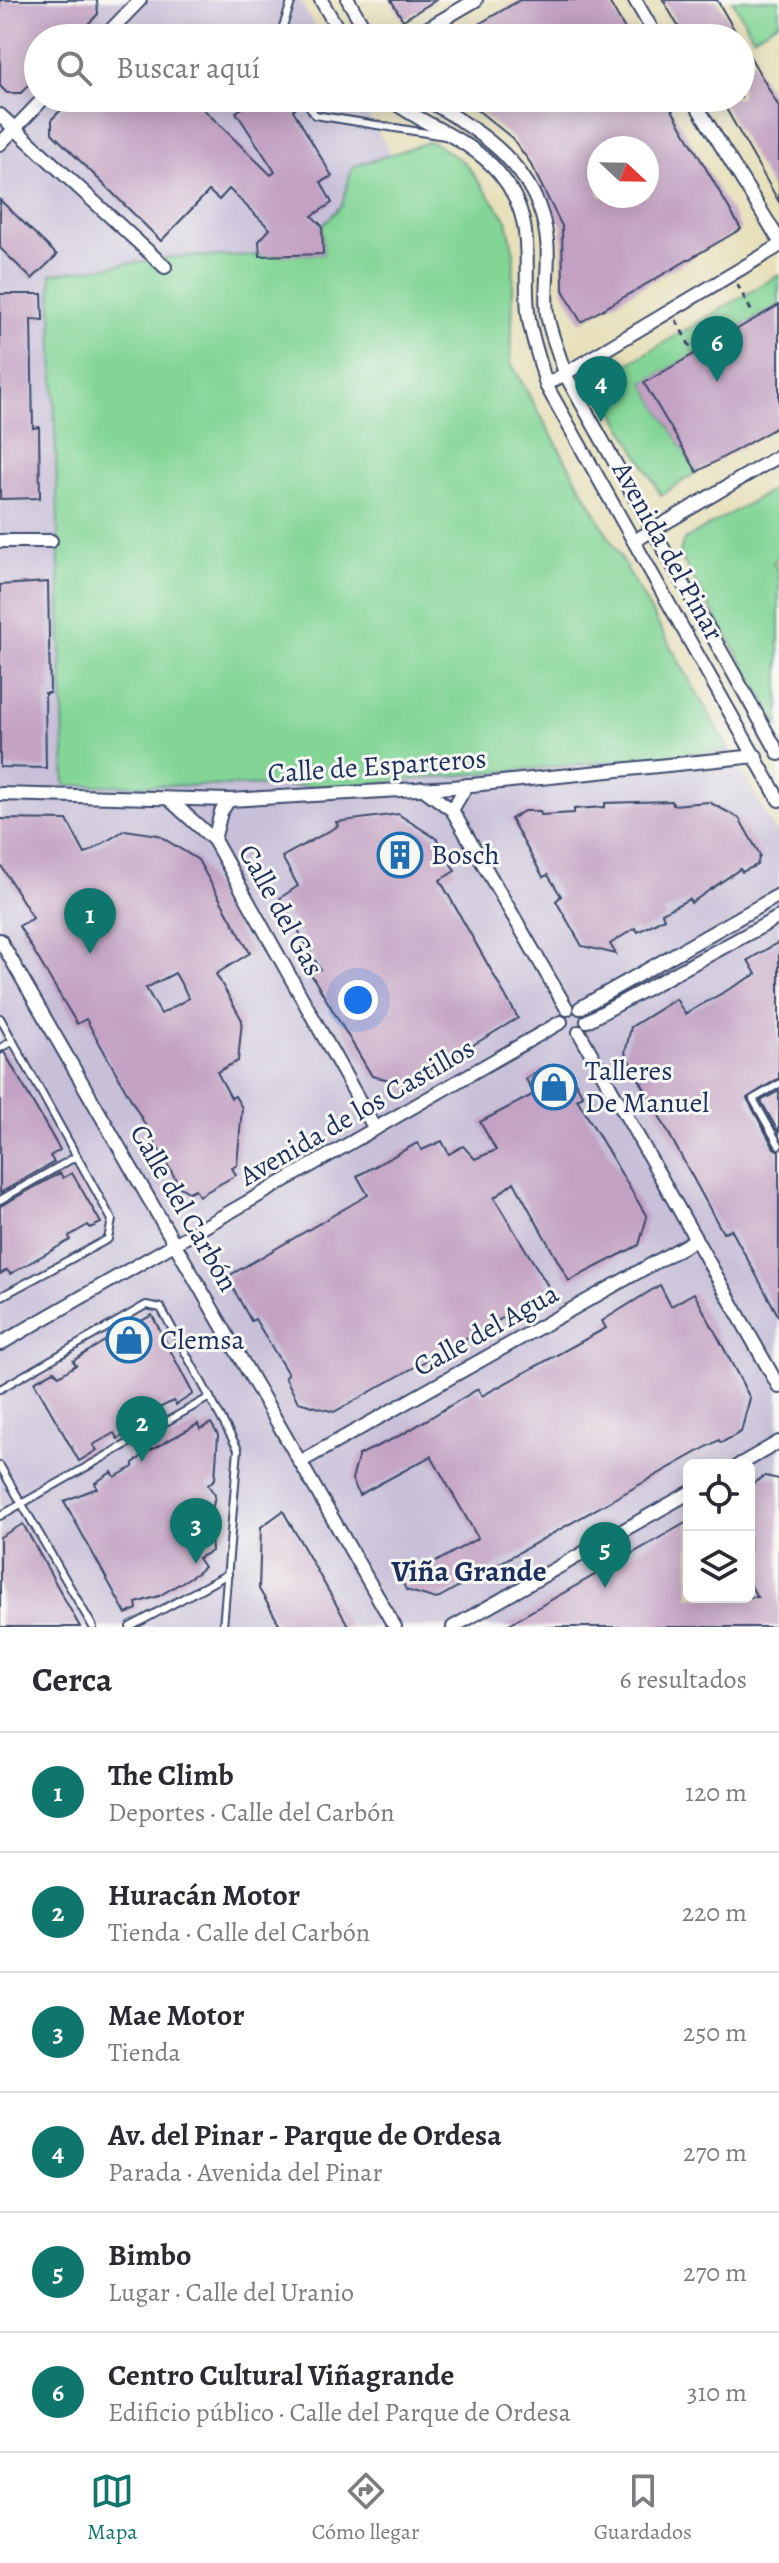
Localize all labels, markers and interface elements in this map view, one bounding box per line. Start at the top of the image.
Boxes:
search box [24,24,755,112]
icon: search [52,46,96,90]
text: Buscar aquí [116,48,260,88]
north arrow [587,136,659,208]
pin: 6 [691,316,743,382]
pin: 4 [575,356,627,422]
street label: Avenida del Pinar [603,454,733,648]
street label: Calle de Esparteros [266,739,488,793]
building icon: Bosch [376,831,424,879]
place label: Bosch [431,836,500,874]
street label: Calle del Gas [229,837,333,983]
pin: 1 [64,888,116,954]
your location [338,980,378,1020]
street label: Avenida de los Castillos [232,1029,482,1195]
place label: Talleres De Manuel [585,1052,709,1122]
shop icon: Talleres De Manuel [530,1063,578,1111]
street label: Calle del Carbón [121,1117,247,1299]
street label: Calle del Agua [406,1274,566,1386]
shop icon: Clemsa [105,1316,153,1364]
place label: Clemsa [160,1321,245,1359]
pin: 2 [116,1396,168,1462]
map controls [683,1459,755,1603]
button: locate [683,1459,755,1531]
pin: 3 [170,1498,222,1564]
pin: 5 [579,1522,631,1588]
button: layers [683,1531,755,1603]
district label: Viña Grande [390,1551,547,1591]
text: Cerca [32,1656,113,1703]
text: 6 resultados [620,1662,747,1697]
text: The Climb [108,1755,234,1795]
text: 1 [53,1775,63,1810]
text: 120 m [685,1775,747,1810]
text: Deportes · Calle del Carbón [108,1795,394,1830]
text: Huracán Motor [108,1875,300,1915]
text: 2 [52,1895,64,1930]
text: 220 m [682,1895,747,1930]
text: Tienda · Calle del Carbón [108,1915,370,1950]
text: Mae Motor [108,1995,245,2035]
text: 3 [52,2015,64,2050]
text: 250 m [683,2015,747,2050]
text: Tienda [108,2035,181,2070]
text: Av. del Pinar - Parque de Ordesa [108,2115,502,2155]
text: 4 [52,2135,64,2170]
text: 270 m [683,2135,747,2170]
text: Parada · Avenida del Pinar [108,2155,382,2190]
text: Bimbo [108,2235,191,2275]
text: 5 [52,2255,64,2290]
text: 270 m [683,2255,747,2290]
text: Lugar · Calle del Uranio [108,2275,354,2310]
text: Centro Cultural Viñagrande [108,2355,454,2395]
text: 6 [52,2375,64,2410]
text: 310 m [687,2375,747,2410]
text: Edificio público · Calle del Parque de Ordesa [108,2395,571,2430]
tab: Mapa [87,2469,138,2547]
tab: Cómo llegar [312,2469,419,2547]
tab: Guardados [594,2469,692,2547]

